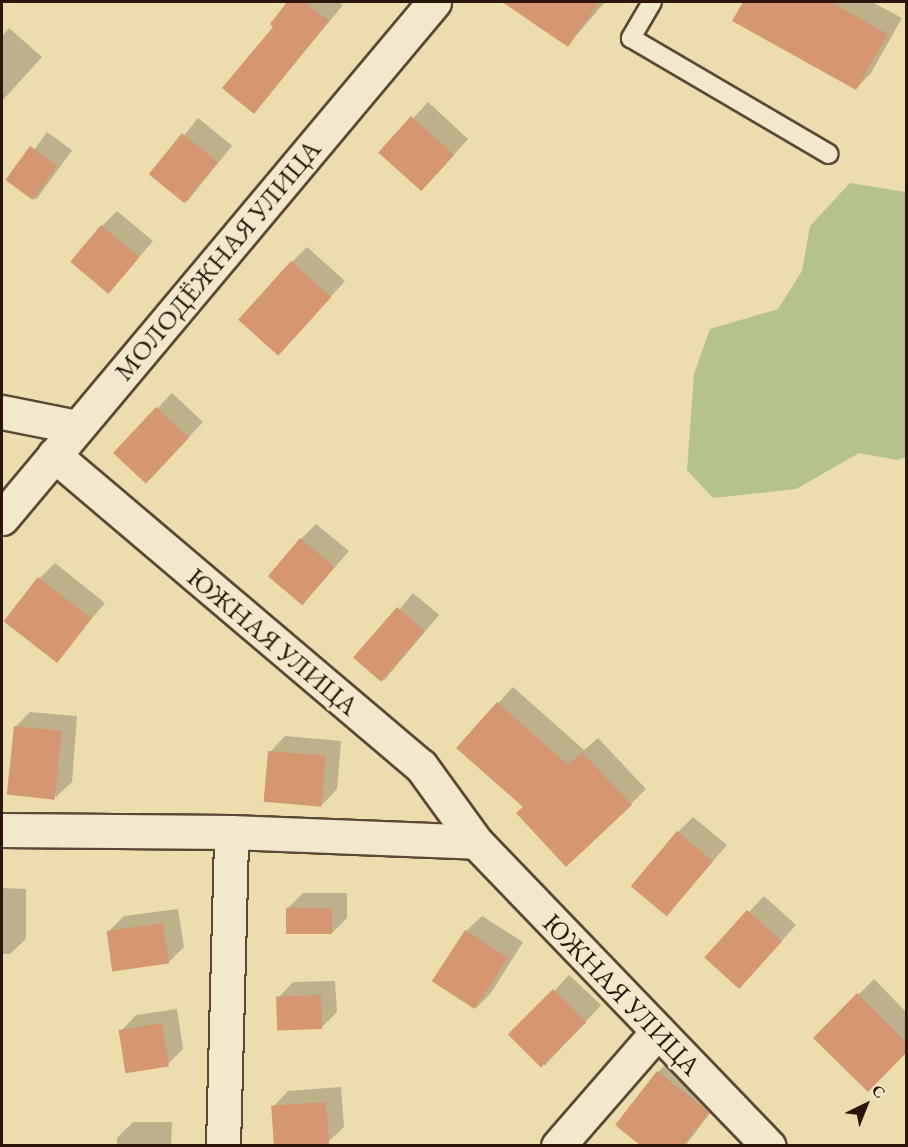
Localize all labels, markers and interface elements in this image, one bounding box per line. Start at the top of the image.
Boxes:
street label: МОЛОДЁЖНАЯ УЛИЦА [107,133,327,387]
street label: ЮЖНАЯ УЛИЦА [181,560,365,722]
street label: ЮЖНАЯ УЛИЦА [536,906,708,1082]
north arrow [836,1075,896,1135]
text: С [867,1080,890,1103]

